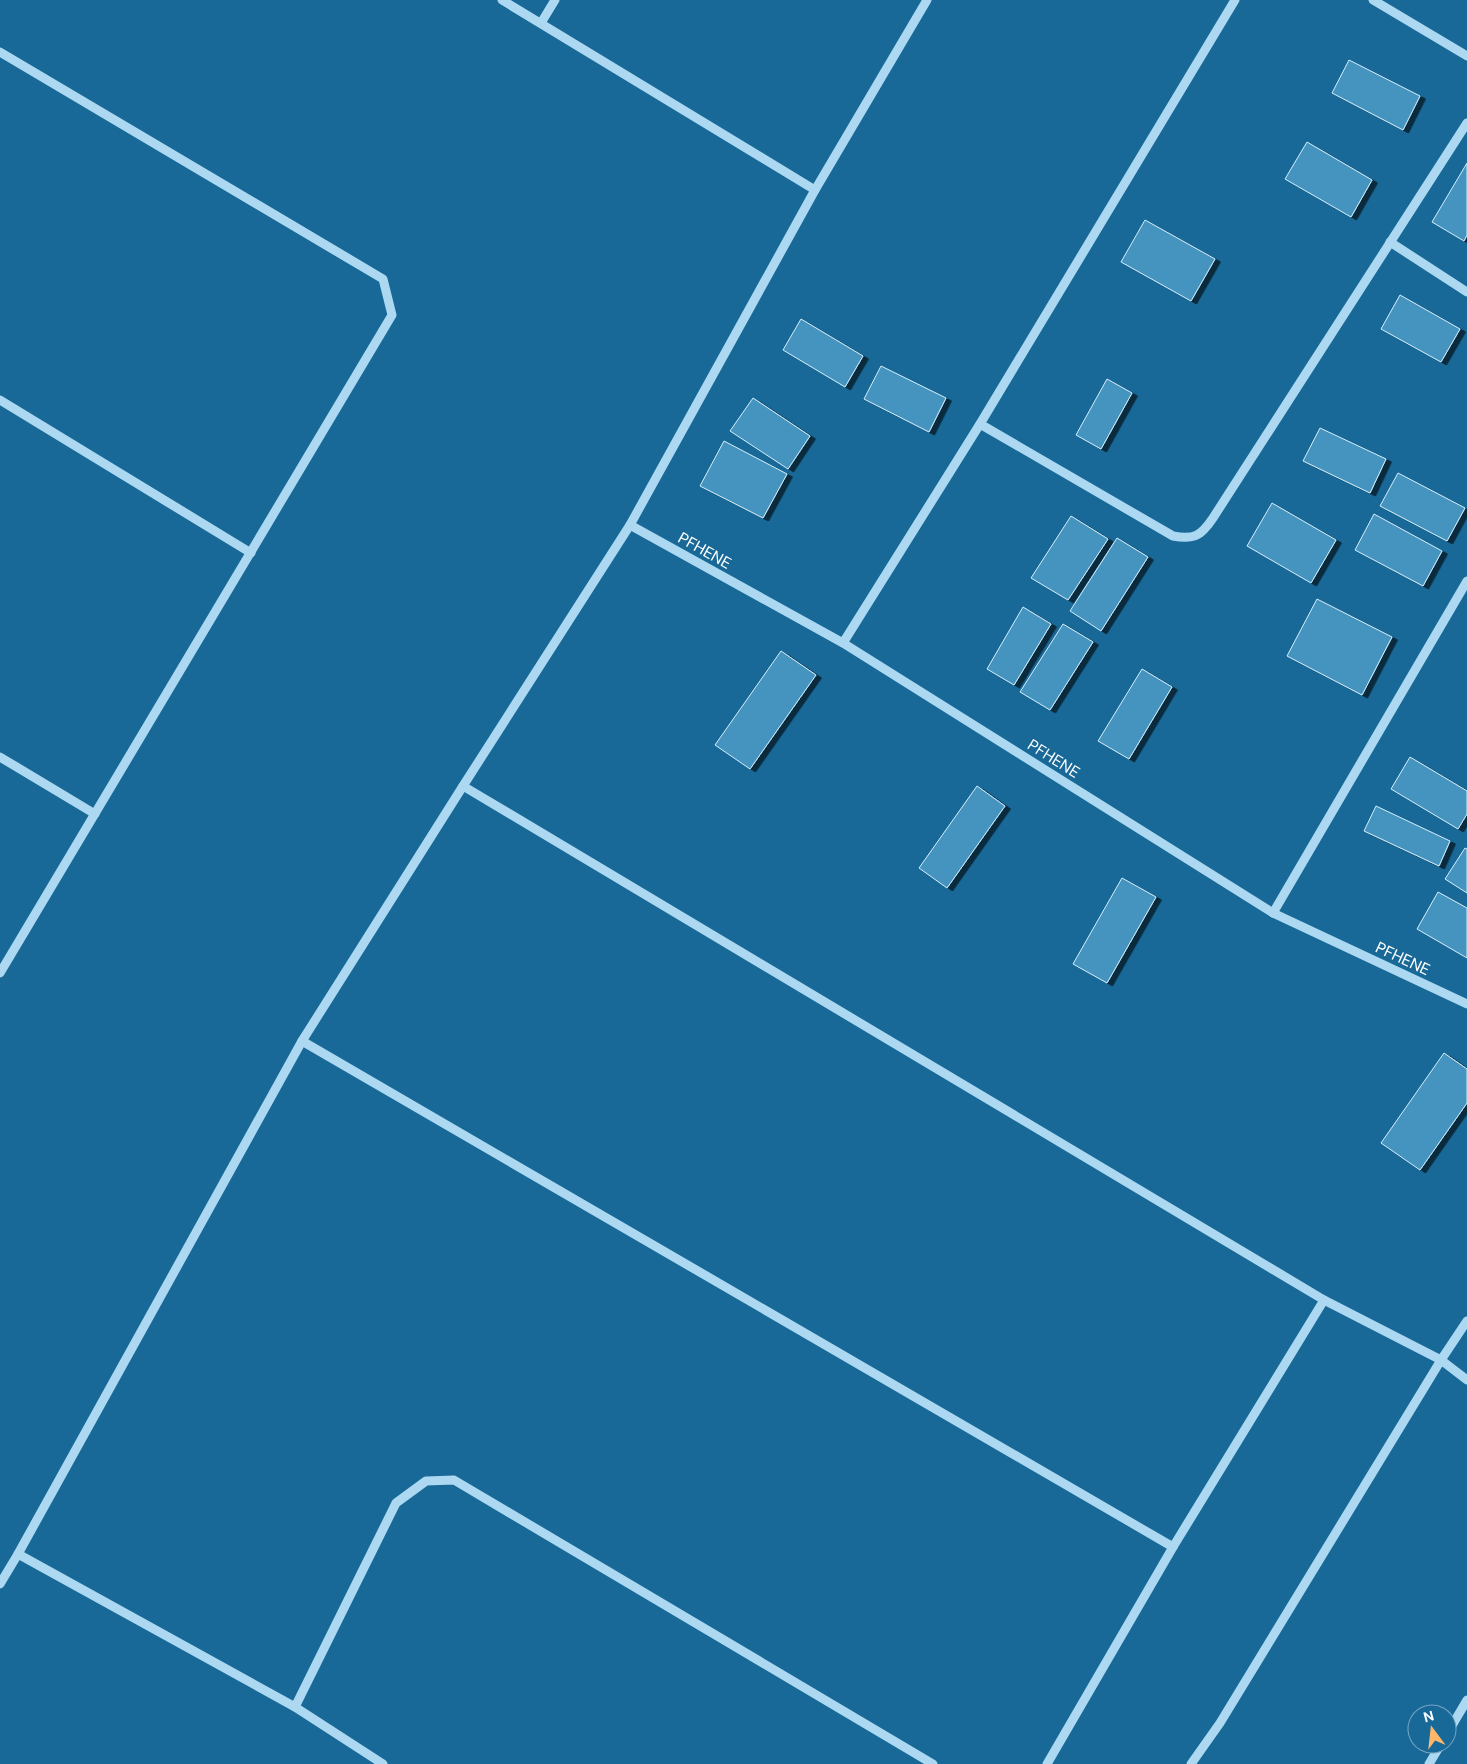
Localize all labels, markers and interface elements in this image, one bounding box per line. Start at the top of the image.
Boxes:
street label: PFHENE [674,527,735,574]
street label: PFHENE [1024,734,1084,783]
street label: PFHENE [1372,937,1433,980]
north arrow [1407,1704,1457,1754]
text: N [1421,1706,1436,1726]

